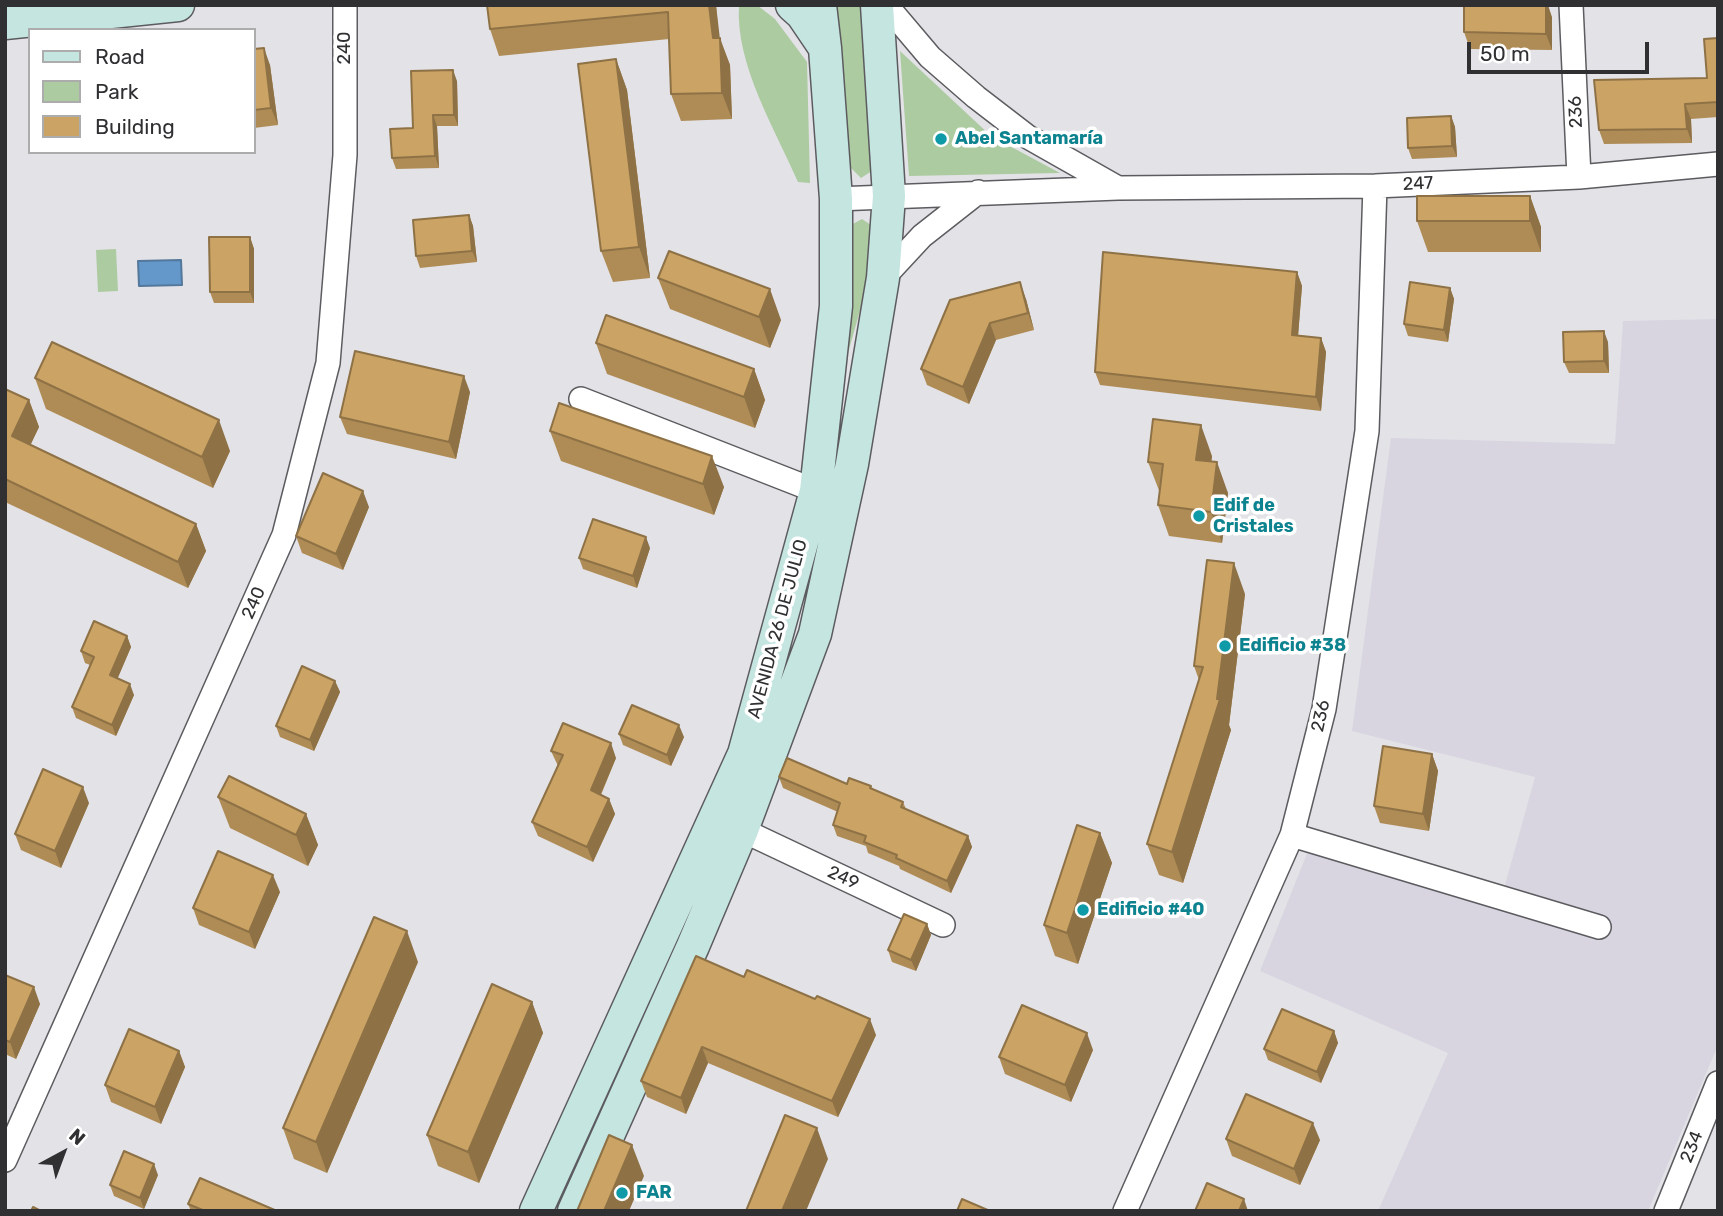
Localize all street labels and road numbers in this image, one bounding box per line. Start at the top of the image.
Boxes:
street label: 240 [334,32,356,64]
street label: 236 [1564,95,1588,129]
street label: 247 [1402,172,1434,196]
street label: AVENIDA 26 DE JULIO [744,537,812,721]
street label: 240 [237,584,271,622]
street label: 236 [1307,698,1335,734]
street label: 249 [824,861,862,895]
street label: 234 [1676,1128,1708,1166]

